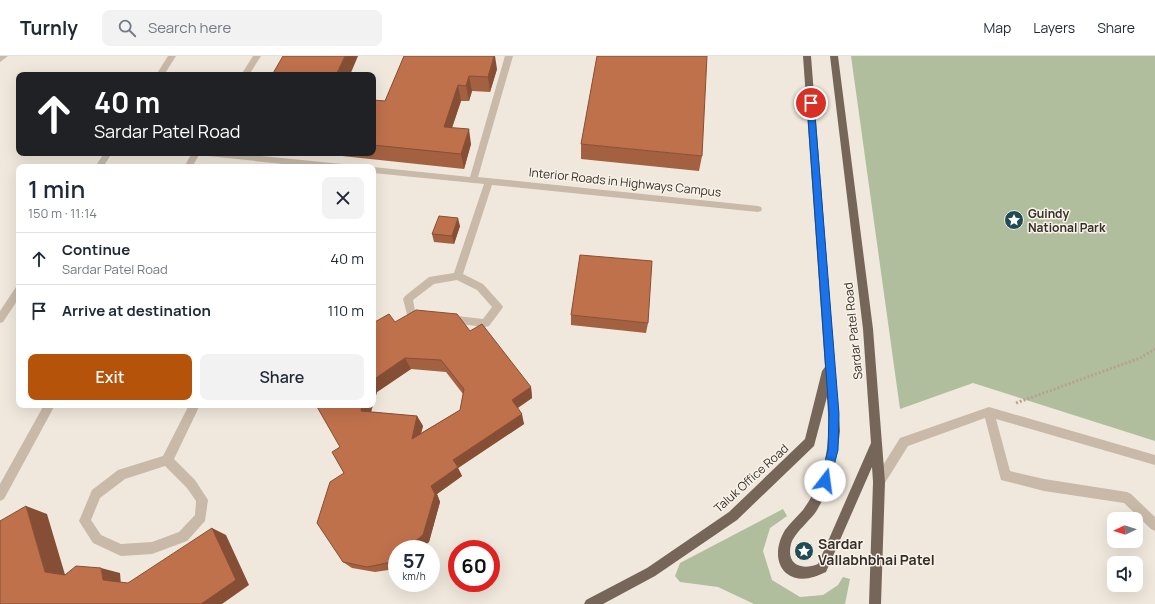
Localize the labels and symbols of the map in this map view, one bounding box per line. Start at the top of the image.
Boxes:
pin [794,86,828,120]
street label: Interior Roads in Highways Campus [528,163,722,201]
place label: Guindy National Park [1028,205,1106,236]
place icon: Guindy National Park [1003,209,1025,231]
street label: Sardar Patel Road [839,282,867,380]
street label: Taluk Office Road [710,440,792,516]
position arrow [804,460,846,502]
north arrow [1107,512,1143,548]
place label: Sardar Vallabhbhai Patel [818,534,935,569]
speed limit sign: 60 [448,540,500,592]
place icon: Sardar Vallabhbhai Patel [793,540,815,562]

